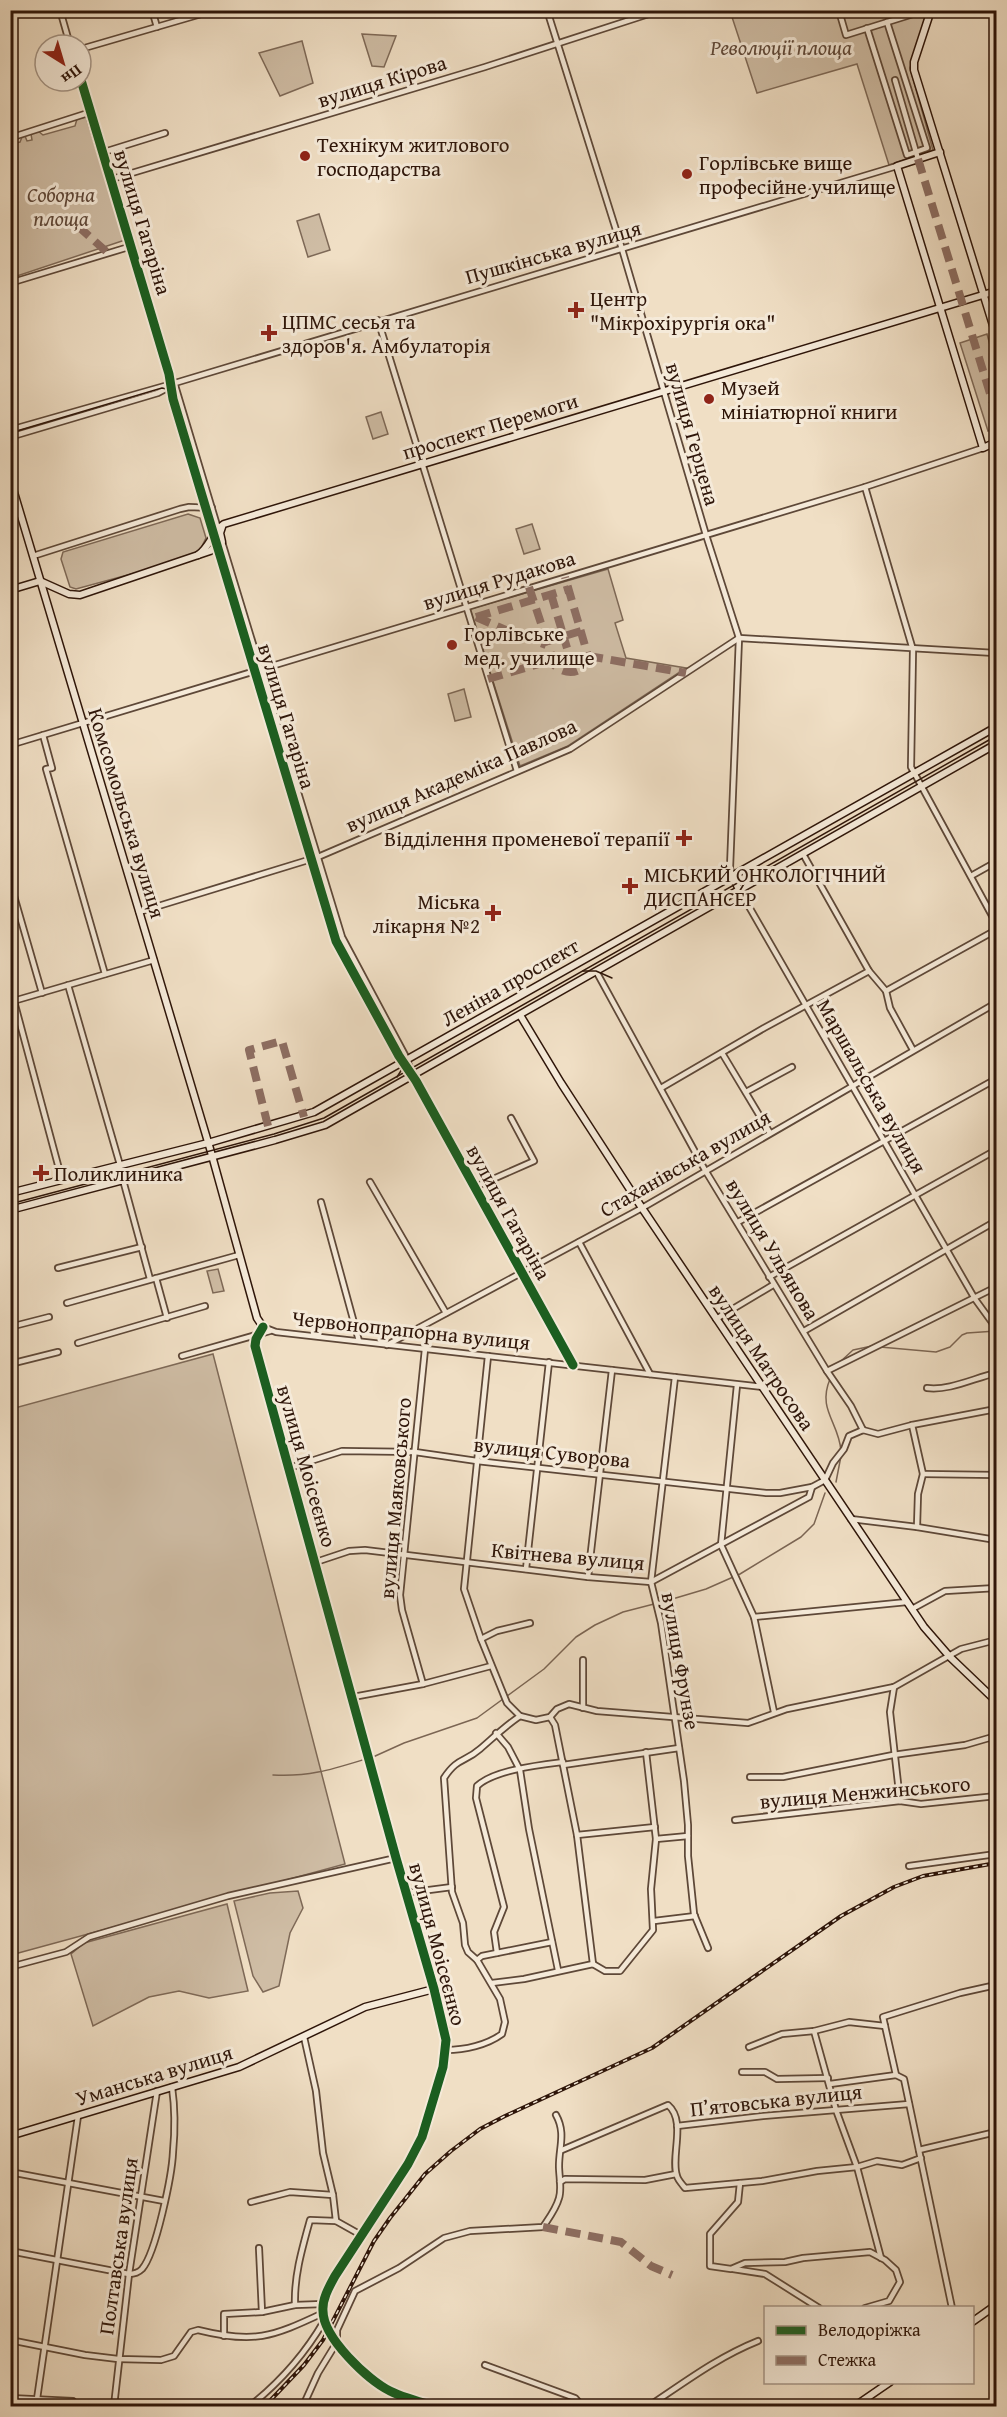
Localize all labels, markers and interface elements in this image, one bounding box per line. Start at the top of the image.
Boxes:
park label: Революції площа [709,32,852,63]
north arrow [33,33,93,93]
street label: вулиця Кірова [314,47,450,115]
text: Пн [56,59,87,91]
place label: Технікум житлового господарства [317,129,510,184]
street label: вулиця Гагаріна [106,145,180,299]
place label: Горлівське вище професійне училище [699,147,896,202]
marker: Технікум житлового господарства [298,149,312,163]
marker: Горлівське вище професійне училище [680,167,694,181]
park label: Соборна площа [27,179,95,234]
street label: Пушкінська вулиця [461,212,645,292]
place label: Центр "Мікрохірургія ока" [590,283,776,338]
marker: Центр "Мікрохірургія ока" [567,301,585,319]
place label: ЦПМС сесья та здоров'я. Амбулаторія [282,306,491,361]
marker: ЦПМС сесья та здоров'я. Амбулаторія [260,324,278,342]
street label: вулиця Герцена [658,359,728,509]
place label: Музей мініатюрної книги [721,372,898,427]
street label: проспект Перемоги [398,385,582,467]
marker: Музей мініатюрної книги [702,392,716,406]
street label: вулиця Рудакова [419,542,579,618]
place label: Горлівське мед. училище [464,618,595,673]
marker: Горлівське мед. училище [445,638,459,652]
street label: вулиця Гагаріна [250,639,324,793]
street label: Комсомольська вулиця [80,704,174,922]
street label: вулиця Академіка Павлова [341,710,581,840]
place label: Відділення променевої терапії [384,823,671,854]
marker: Відділення променевої терапії [675,829,693,847]
place label: МІСЬКИЙ ОНКОЛОГІЧНИЙ ДИСПАНСЕР [643,859,886,914]
marker: МІСЬКИЙ ОНКОЛОГІЧНИЙ ДИСПАНСЕР [621,877,639,895]
place label: Міська лікарня №2 [373,886,480,941]
marker: Міська лікарня №2 [484,904,502,922]
street label: Леніна проспект [436,930,584,1034]
street label: Маршальська вулиця [809,993,935,1180]
street label: Стаханівська вулиця [594,1101,777,1225]
street label: вулиця Гагаріна [459,1139,559,1285]
place label: Поликлиника [54,1158,183,1189]
marker: Поликлиника [32,1164,50,1182]
street label: вулиця Ульянова [718,1172,828,1326]
street label: вулиця Матросова [701,1277,823,1437]
street label: Червонопрапорна вулиця [290,1302,532,1358]
street label: вулиця Моісеєнко [269,1381,345,1551]
street label: вулиця Маяковського [371,1396,419,1600]
street label: вулиця Суворова [472,1428,632,1476]
street label: Квітнева вулиця [490,1534,646,1578]
street label: вулиця Фрунзе [654,1590,708,1732]
street label: вулиця Менжинського [758,1767,972,1817]
street label: вулиця Моісеєнко [401,1859,475,2029]
street label: Уманська вулиця [72,2036,237,2114]
street label: П’ятовська вулиця [689,2076,864,2124]
street label: Полтавська вулиця [90,2155,146,2337]
legend [764,2306,974,2384]
text: Велодоріжка [818,2316,921,2343]
text: Стежка [818,2346,877,2373]

